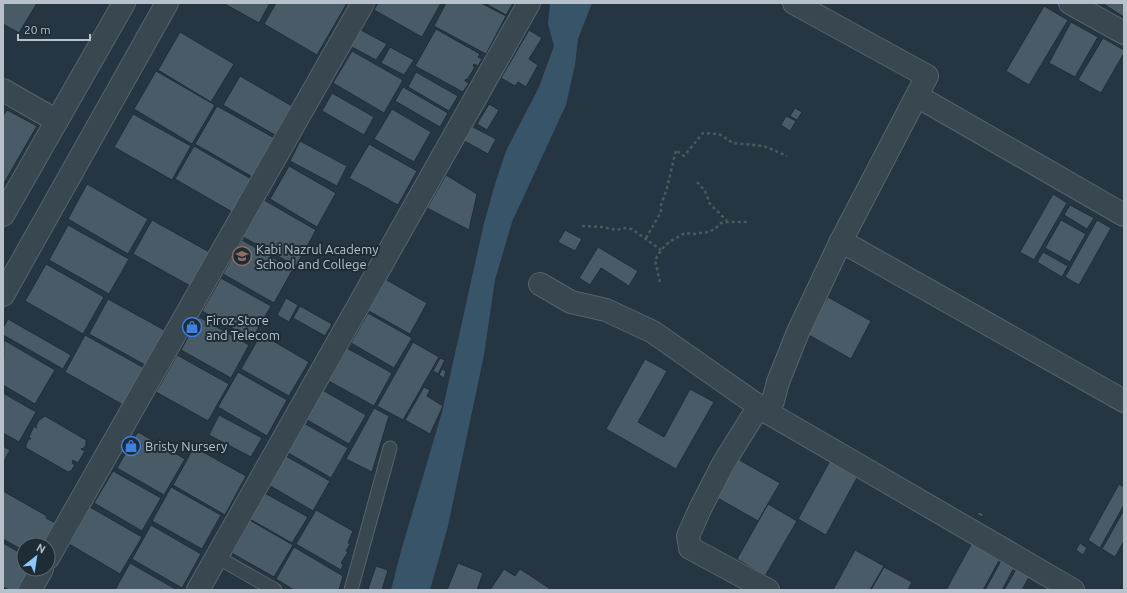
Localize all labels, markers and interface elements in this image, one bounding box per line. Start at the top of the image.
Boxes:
scale bar [18,16,90,42]
text: 20 m [24,23,51,36]
place label: Kabi Nazrul Academy School and College [256,242,378,271]
school or university icon: Kabi Nazrul Academy School and College [231,245,253,267]
place label: Firoz Store and Telecom [206,313,280,342]
shop icon: Firoz Store and Telecom [181,316,203,338]
shop icon: Bristy Nursery [120,435,142,457]
place label: Bristy Nursery [145,439,227,453]
north arrow [16,537,56,577]
text: N [34,541,48,556]

